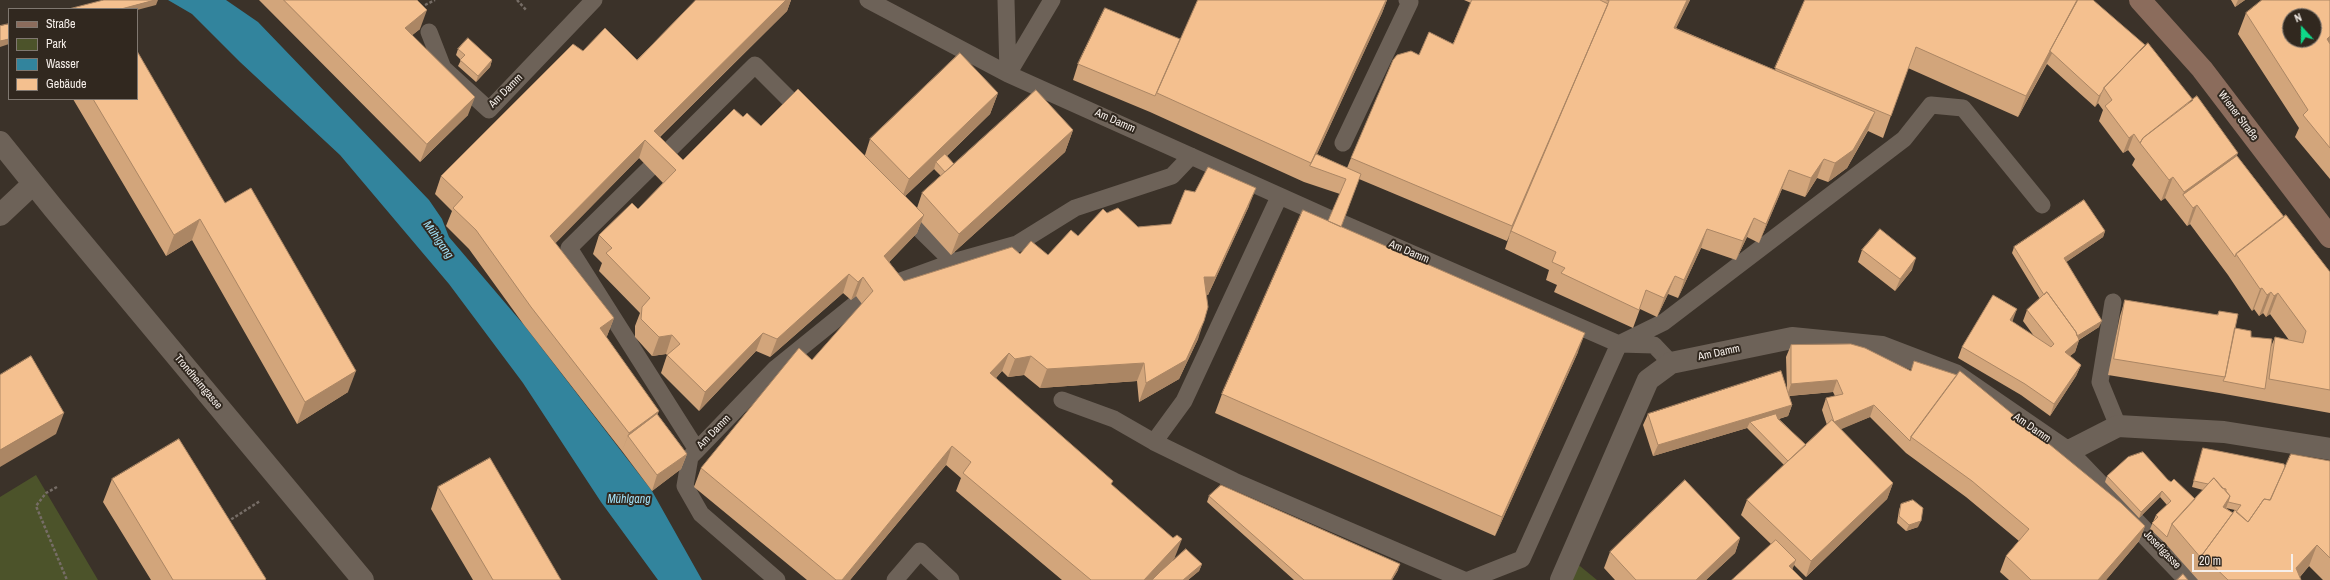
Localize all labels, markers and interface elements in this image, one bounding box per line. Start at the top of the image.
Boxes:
legend [8,8,138,100]
north arrow [2282,8,2322,48]
text: N [2293,10,2304,25]
text: Straße [46,16,76,32]
text: Park [46,36,66,52]
text: Wasser [46,56,79,72]
street label: Am Damm [486,71,526,111]
text: Gebäude [46,76,87,92]
street label: Wiener Straße [2215,89,2261,143]
street label: Am Damm [1093,106,1137,136]
water label: Mühlgang [420,218,456,262]
street label: Am Damm [1387,238,1431,266]
street label: Am Damm [1697,342,1741,364]
street label: Trondheimgasse [171,352,225,412]
street label: Am Damm [2011,410,2053,446]
street label: Am Damm [694,412,734,452]
water label: Mühlgang [607,493,651,507]
street label: Josefigasse [2141,528,2183,572]
scale bar [2194,546,2295,572]
text: 20 m [2199,553,2221,569]

